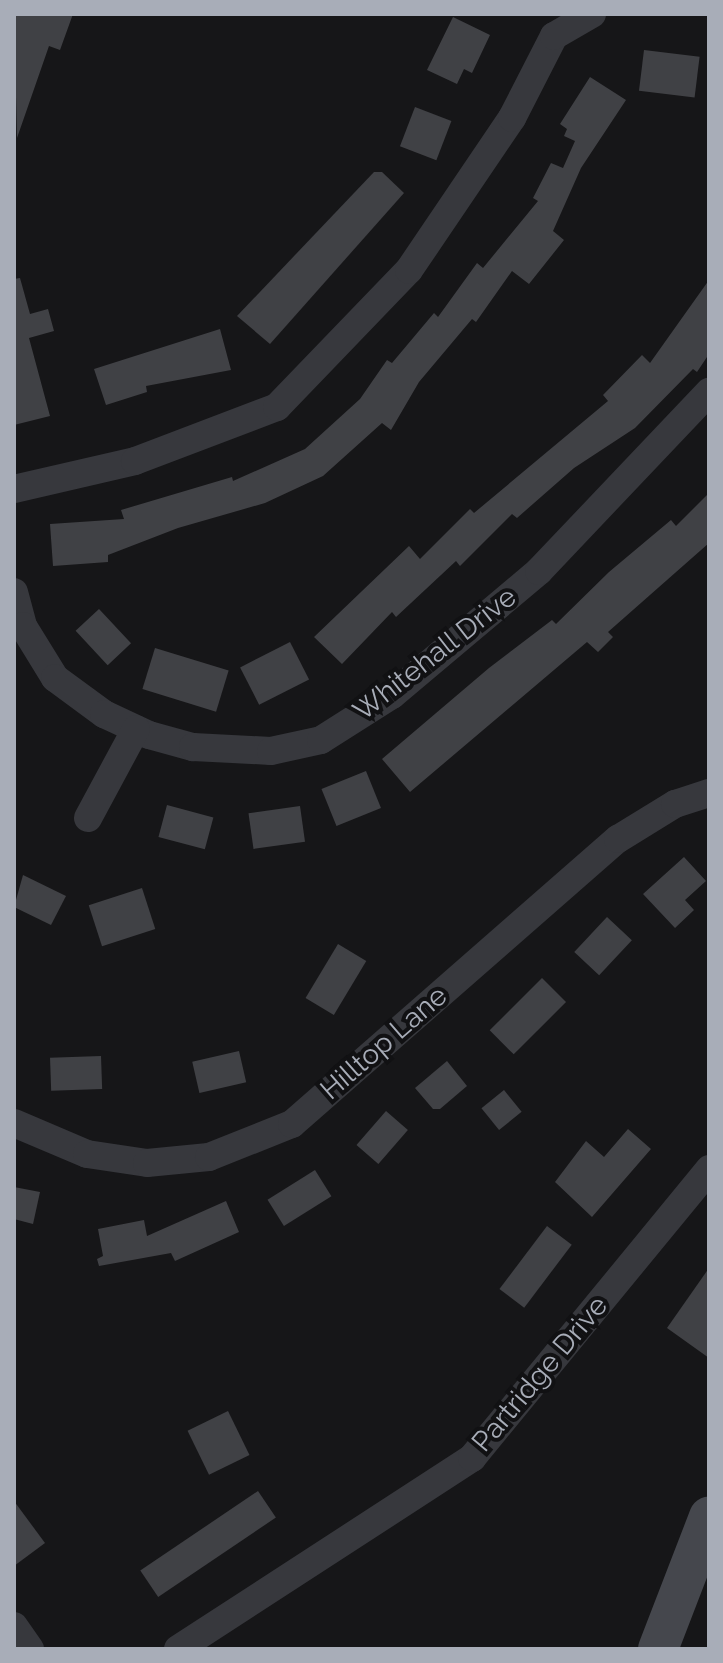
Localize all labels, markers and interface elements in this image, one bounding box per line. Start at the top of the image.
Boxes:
street label: Whitehall Drive [347,580,523,728]
street label: Hilltop Lane [314,979,454,1107]
street label: Partridge Drive [465,1289,615,1459]

